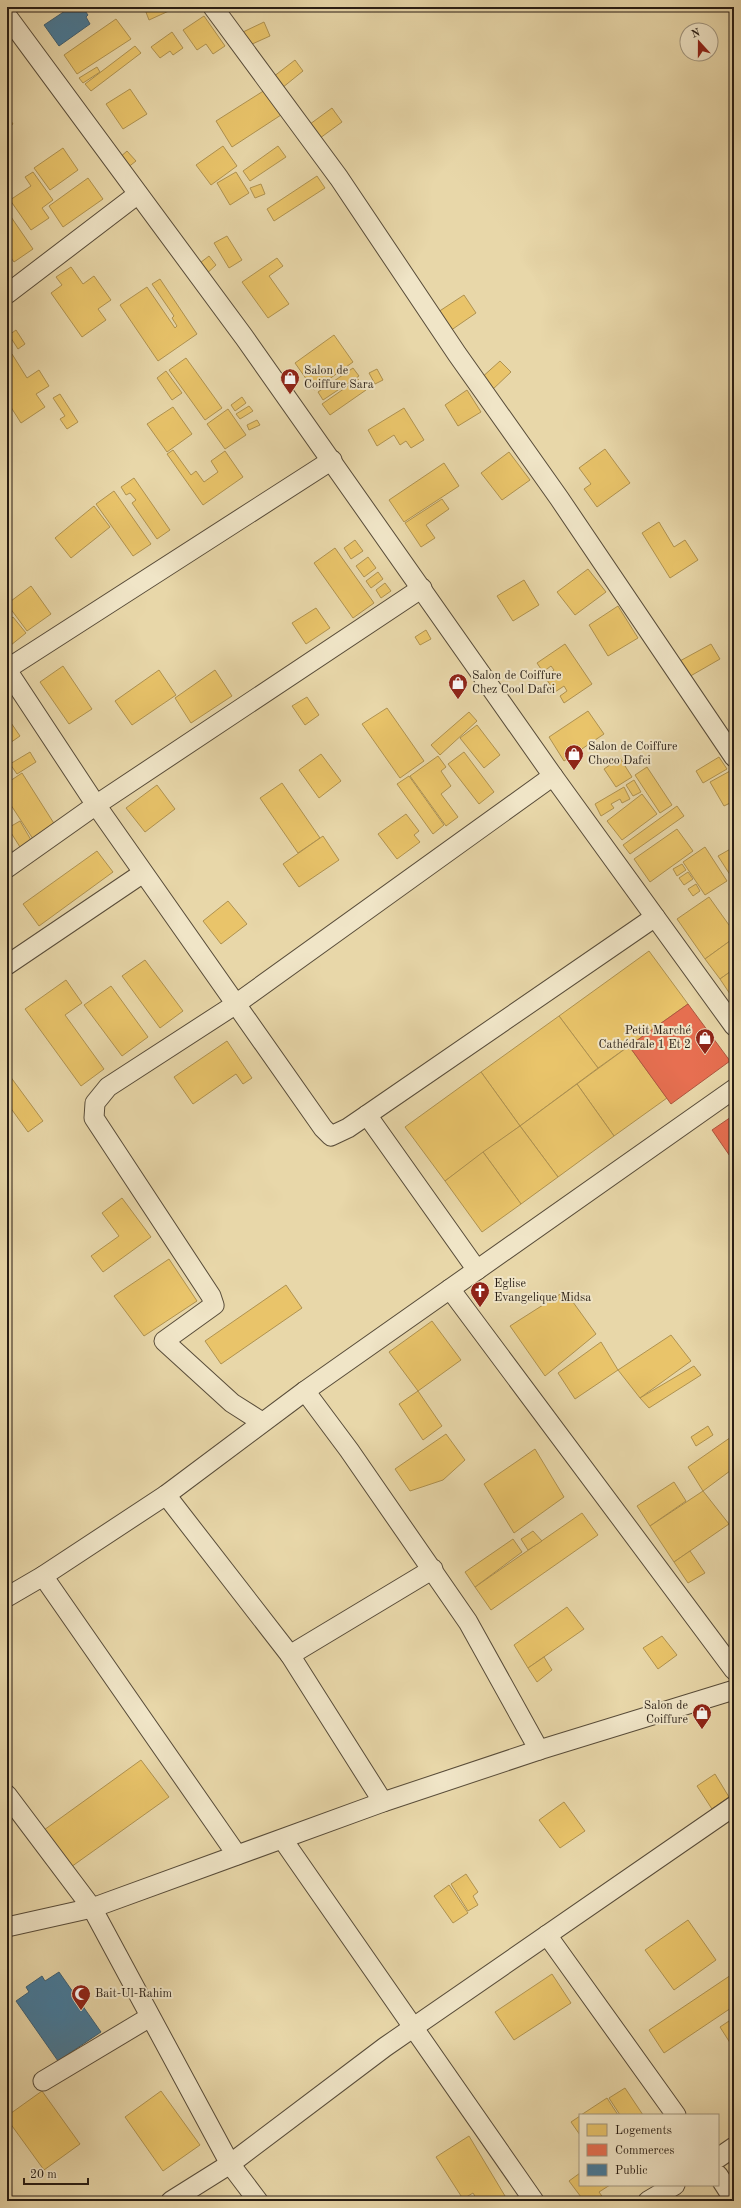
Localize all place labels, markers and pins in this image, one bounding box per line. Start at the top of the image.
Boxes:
place label: Salon de Coiffure Sara [304,365,374,391]
shop icon: Salon de Coiffure Sara [279,367,301,395]
place label: Salon de Coiffure Chez Cool Dafci [472,670,562,696]
shop icon: Salon de Coiffure Chez Cool Dafci [447,672,469,700]
place label: Salon de Coiffure Choco Dafci [588,741,678,767]
shop icon: Salon de Coiffure Choco Dafci [563,743,585,771]
place label: Petit Marché Cathédrale 1 Et 2 [598,1025,691,1051]
shop icon: Petit Marché Cathédrale 1 Et 2 [694,1027,716,1055]
place label: Eglise Evangelique Midsa [494,1278,591,1304]
church icon: Eglise Evangelique Midsa [469,1280,491,1308]
place label: Salon de Coiffure [644,1700,688,1726]
shop icon: Salon de Coiffure [691,1702,713,1730]
mosque icon: Bait-Ul-Rahim [70,1983,92,2011]
place label: Bait-Ul-Rahim [95,1988,172,2000]

